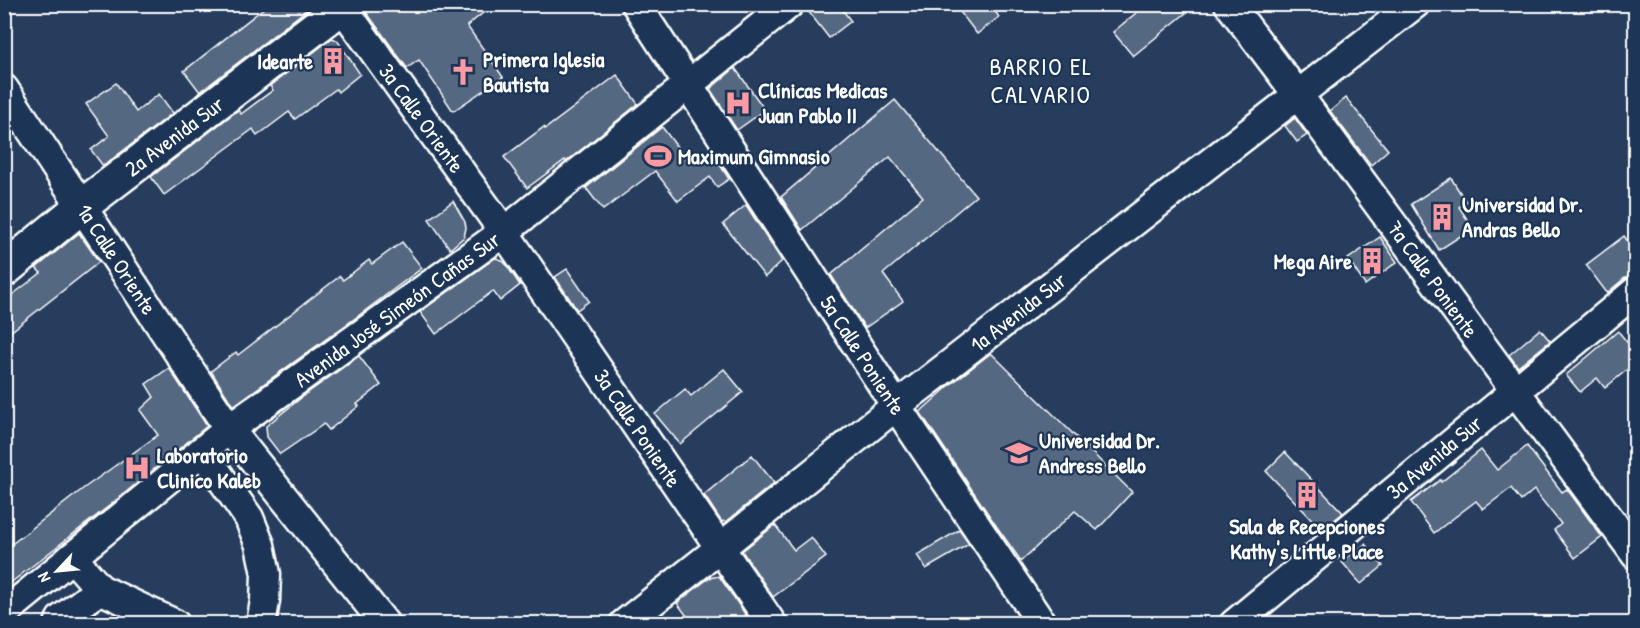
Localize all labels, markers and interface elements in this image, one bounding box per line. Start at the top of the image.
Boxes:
place label: Primera Iglesia Bautista [483,44,605,99]
place label: Idearte [257,46,313,76]
building icon: Idearte [318,46,348,76]
district label: BARRIO EL CALVARIO [989,50,1093,110]
street label: 3a Calle Oriente [372,57,472,179]
church icon: Primera Iglesia Bautista [448,57,478,87]
place label: Clínicas Medicas Juan Pablo II [758,75,888,130]
hospital icon: Clínicas Medicas Juan Pablo II [723,88,753,118]
street label: 2a Avenida Sur [118,89,230,183]
sports icon: Maximum Gimnasio [643,141,673,171]
place label: Maximum Gimnasio [678,141,830,171]
place label: Universidad Dr. Andras Bello [1462,189,1583,244]
street label: 1a Calle Oriente [70,198,164,320]
building icon: Universidad Dr. Andras Bello [1427,202,1457,232]
street label: 7a Calle Poniente [1380,214,1486,344]
street label: Avenida José Simeón Cañas Sur [288,224,506,394]
place label: Mega Aire [1274,246,1352,277]
building icon: Mega Aire [1357,246,1387,276]
street label: 1a Avenida Sur [964,265,1073,359]
street label: 5a Calle Poniente [813,290,913,421]
street label: 3a Calle Poniente [587,363,689,493]
street label: 3a Avenida Sur [1380,408,1489,506]
place label: Universidad Dr. Andress Bello [1039,425,1160,480]
school or university icon: Universidad Dr. Andress Bello [1004,438,1034,468]
place label: Laboratorio Clinico Kaleb [157,440,261,495]
hospital icon: Laboratorio Clinico Kaleb [122,453,152,483]
building icon: Sala de Recepciones Kathy's Little Place [1292,480,1322,510]
place label: Sala de Recepciones Kathy's Little Place [1229,511,1385,567]
north arrow [27,541,87,601]
text: N [32,568,55,586]

